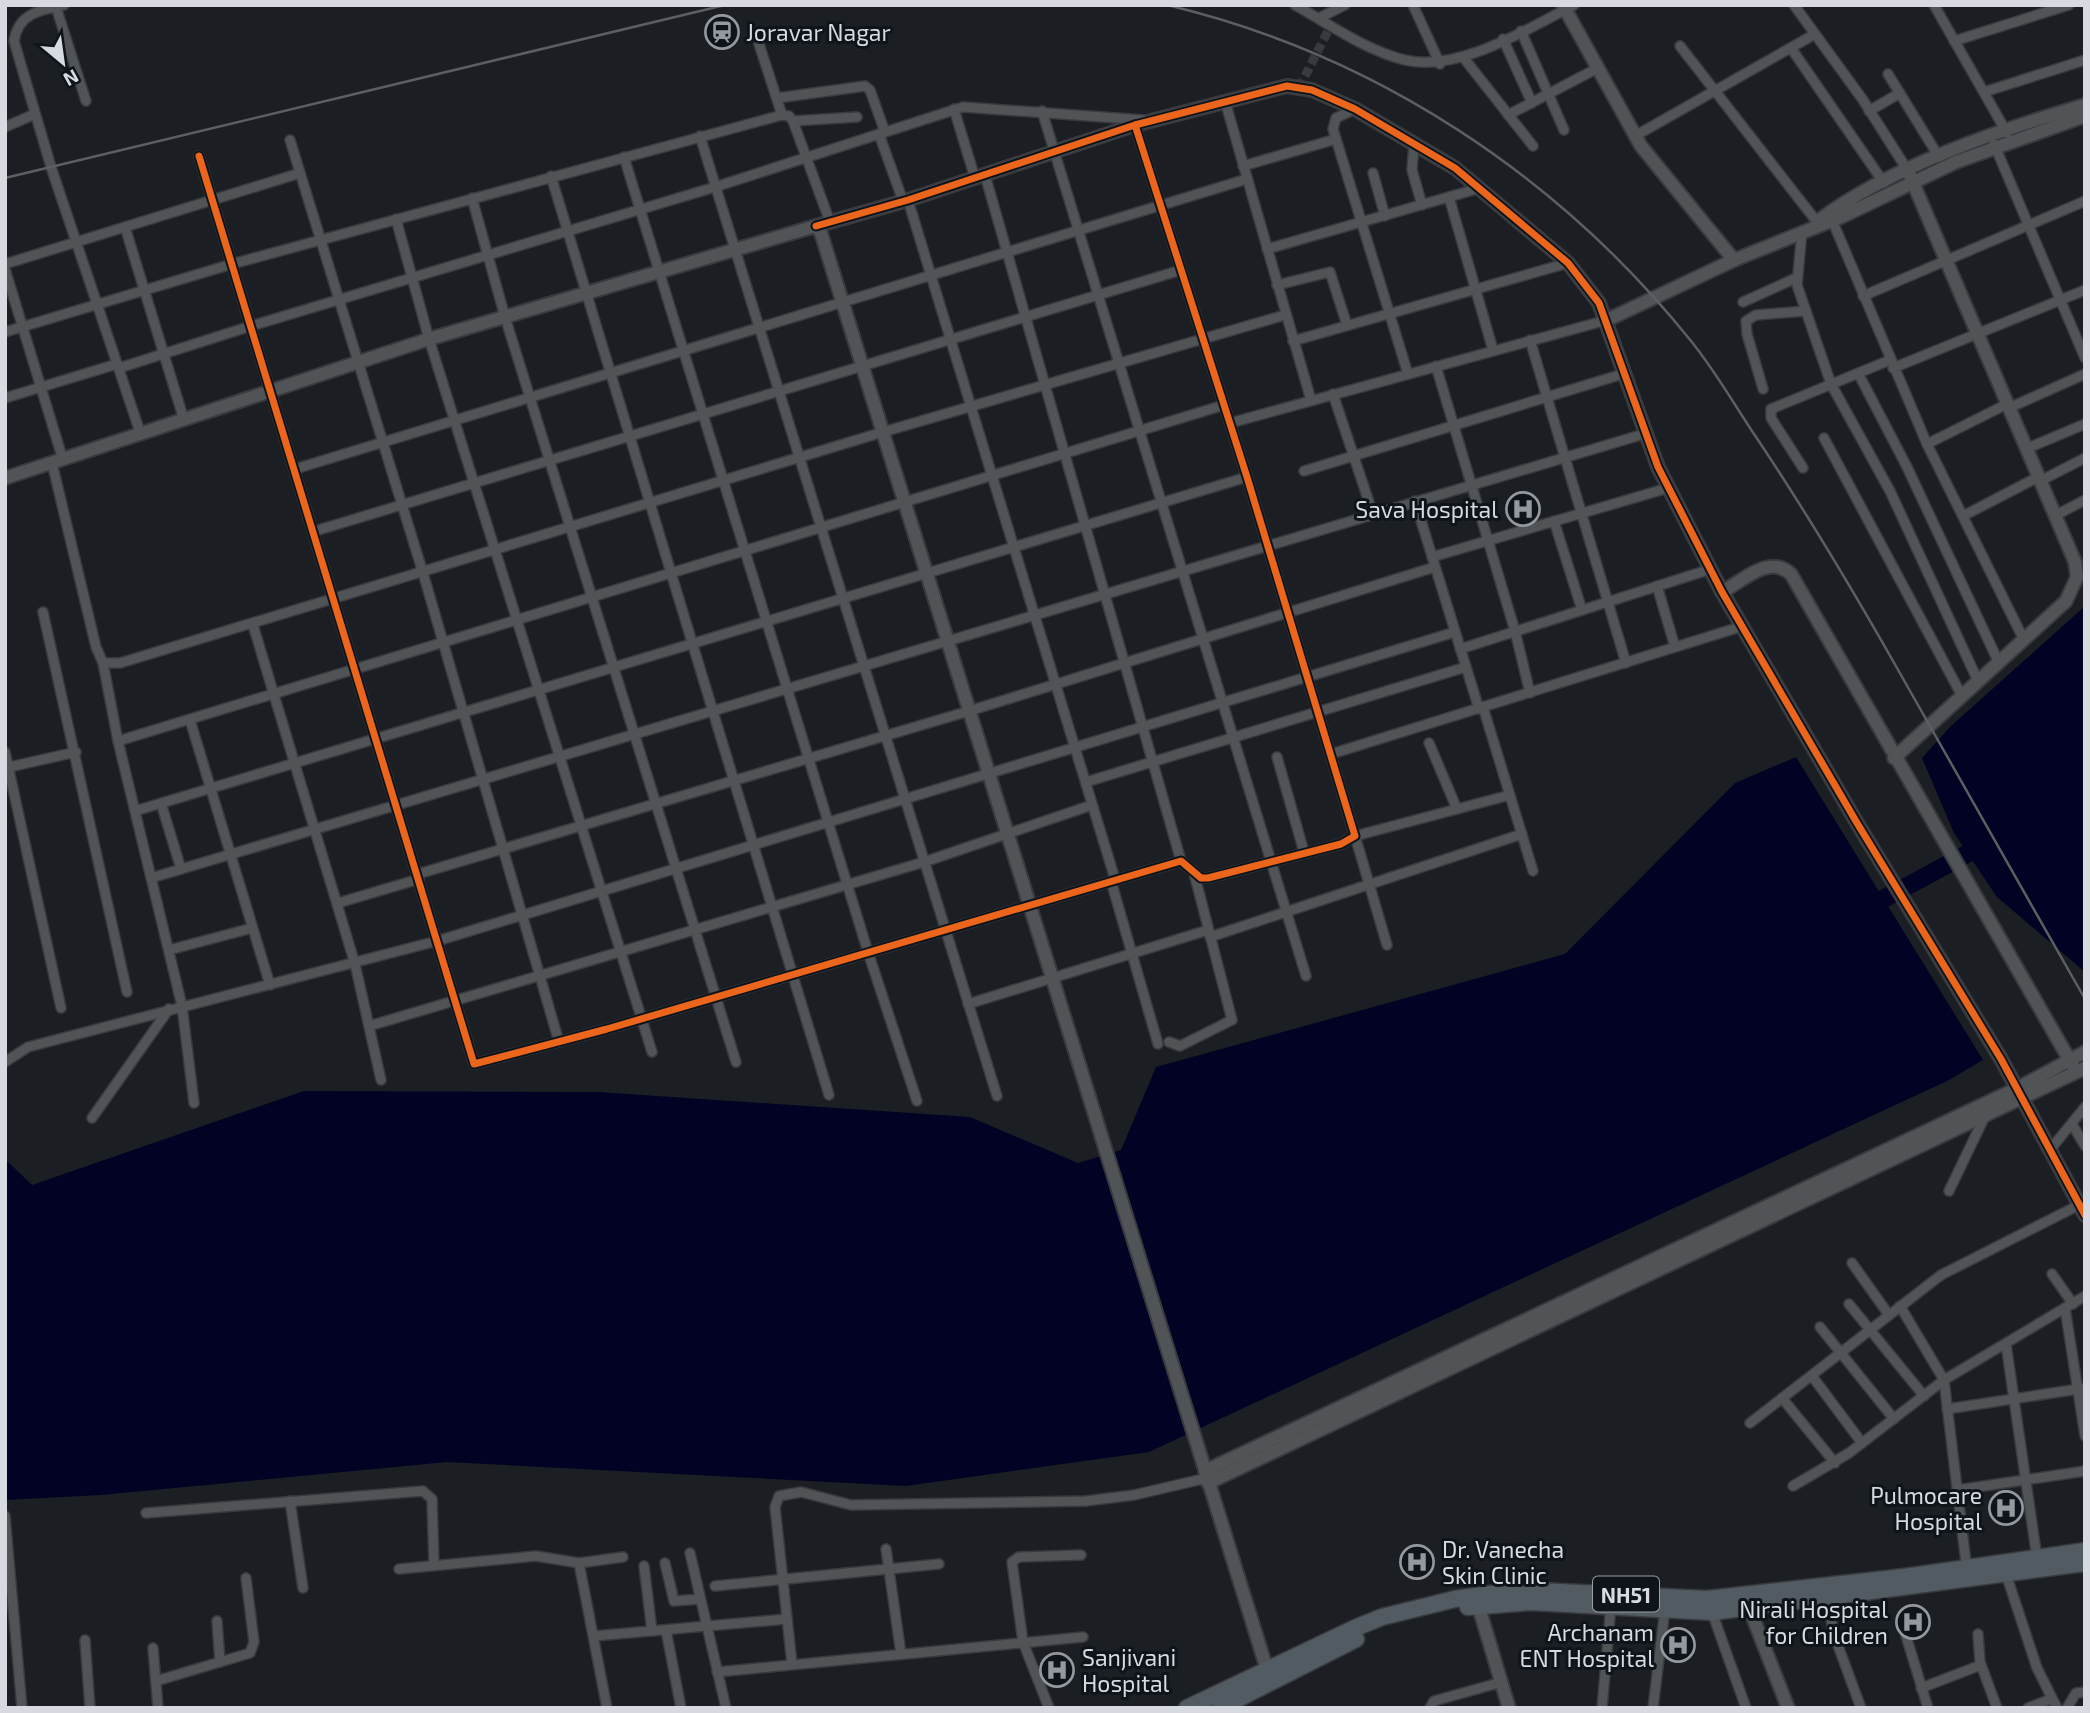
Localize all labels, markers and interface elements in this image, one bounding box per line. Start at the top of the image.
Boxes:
station icon: Joravar Nagar [703,13,741,51]
place label: Joravar Nagar [746,18,891,46]
north arrow [28,28,98,98]
text: N [60,65,83,92]
hospital icon: Sava Hospital [1504,490,1542,528]
place label: Sava Hospital [1355,495,1498,523]
place label: Pulmocare Hospital [1870,1481,1982,1535]
hospital icon: Pulmocare Hospital [1987,1489,2025,1527]
place label: Dr. Vanecha Skin Clinic [1442,1535,1564,1589]
hospital icon: Dr. Vanecha Skin Clinic [1398,1543,1436,1581]
road number: NH51 [1593,1576,1659,1612]
place label: Nirali Hospital for Children [1739,1595,1888,1649]
hospital icon: Nirali Hospital for Children [1894,1603,1932,1641]
place label: Archanam ENT Hospital [1520,1618,1654,1672]
hospital icon: Archanam ENT Hospital [1659,1626,1697,1664]
place label: Sanjivani Hospital [1082,1643,1176,1697]
hospital icon: Sanjivani Hospital [1038,1651,1076,1689]

